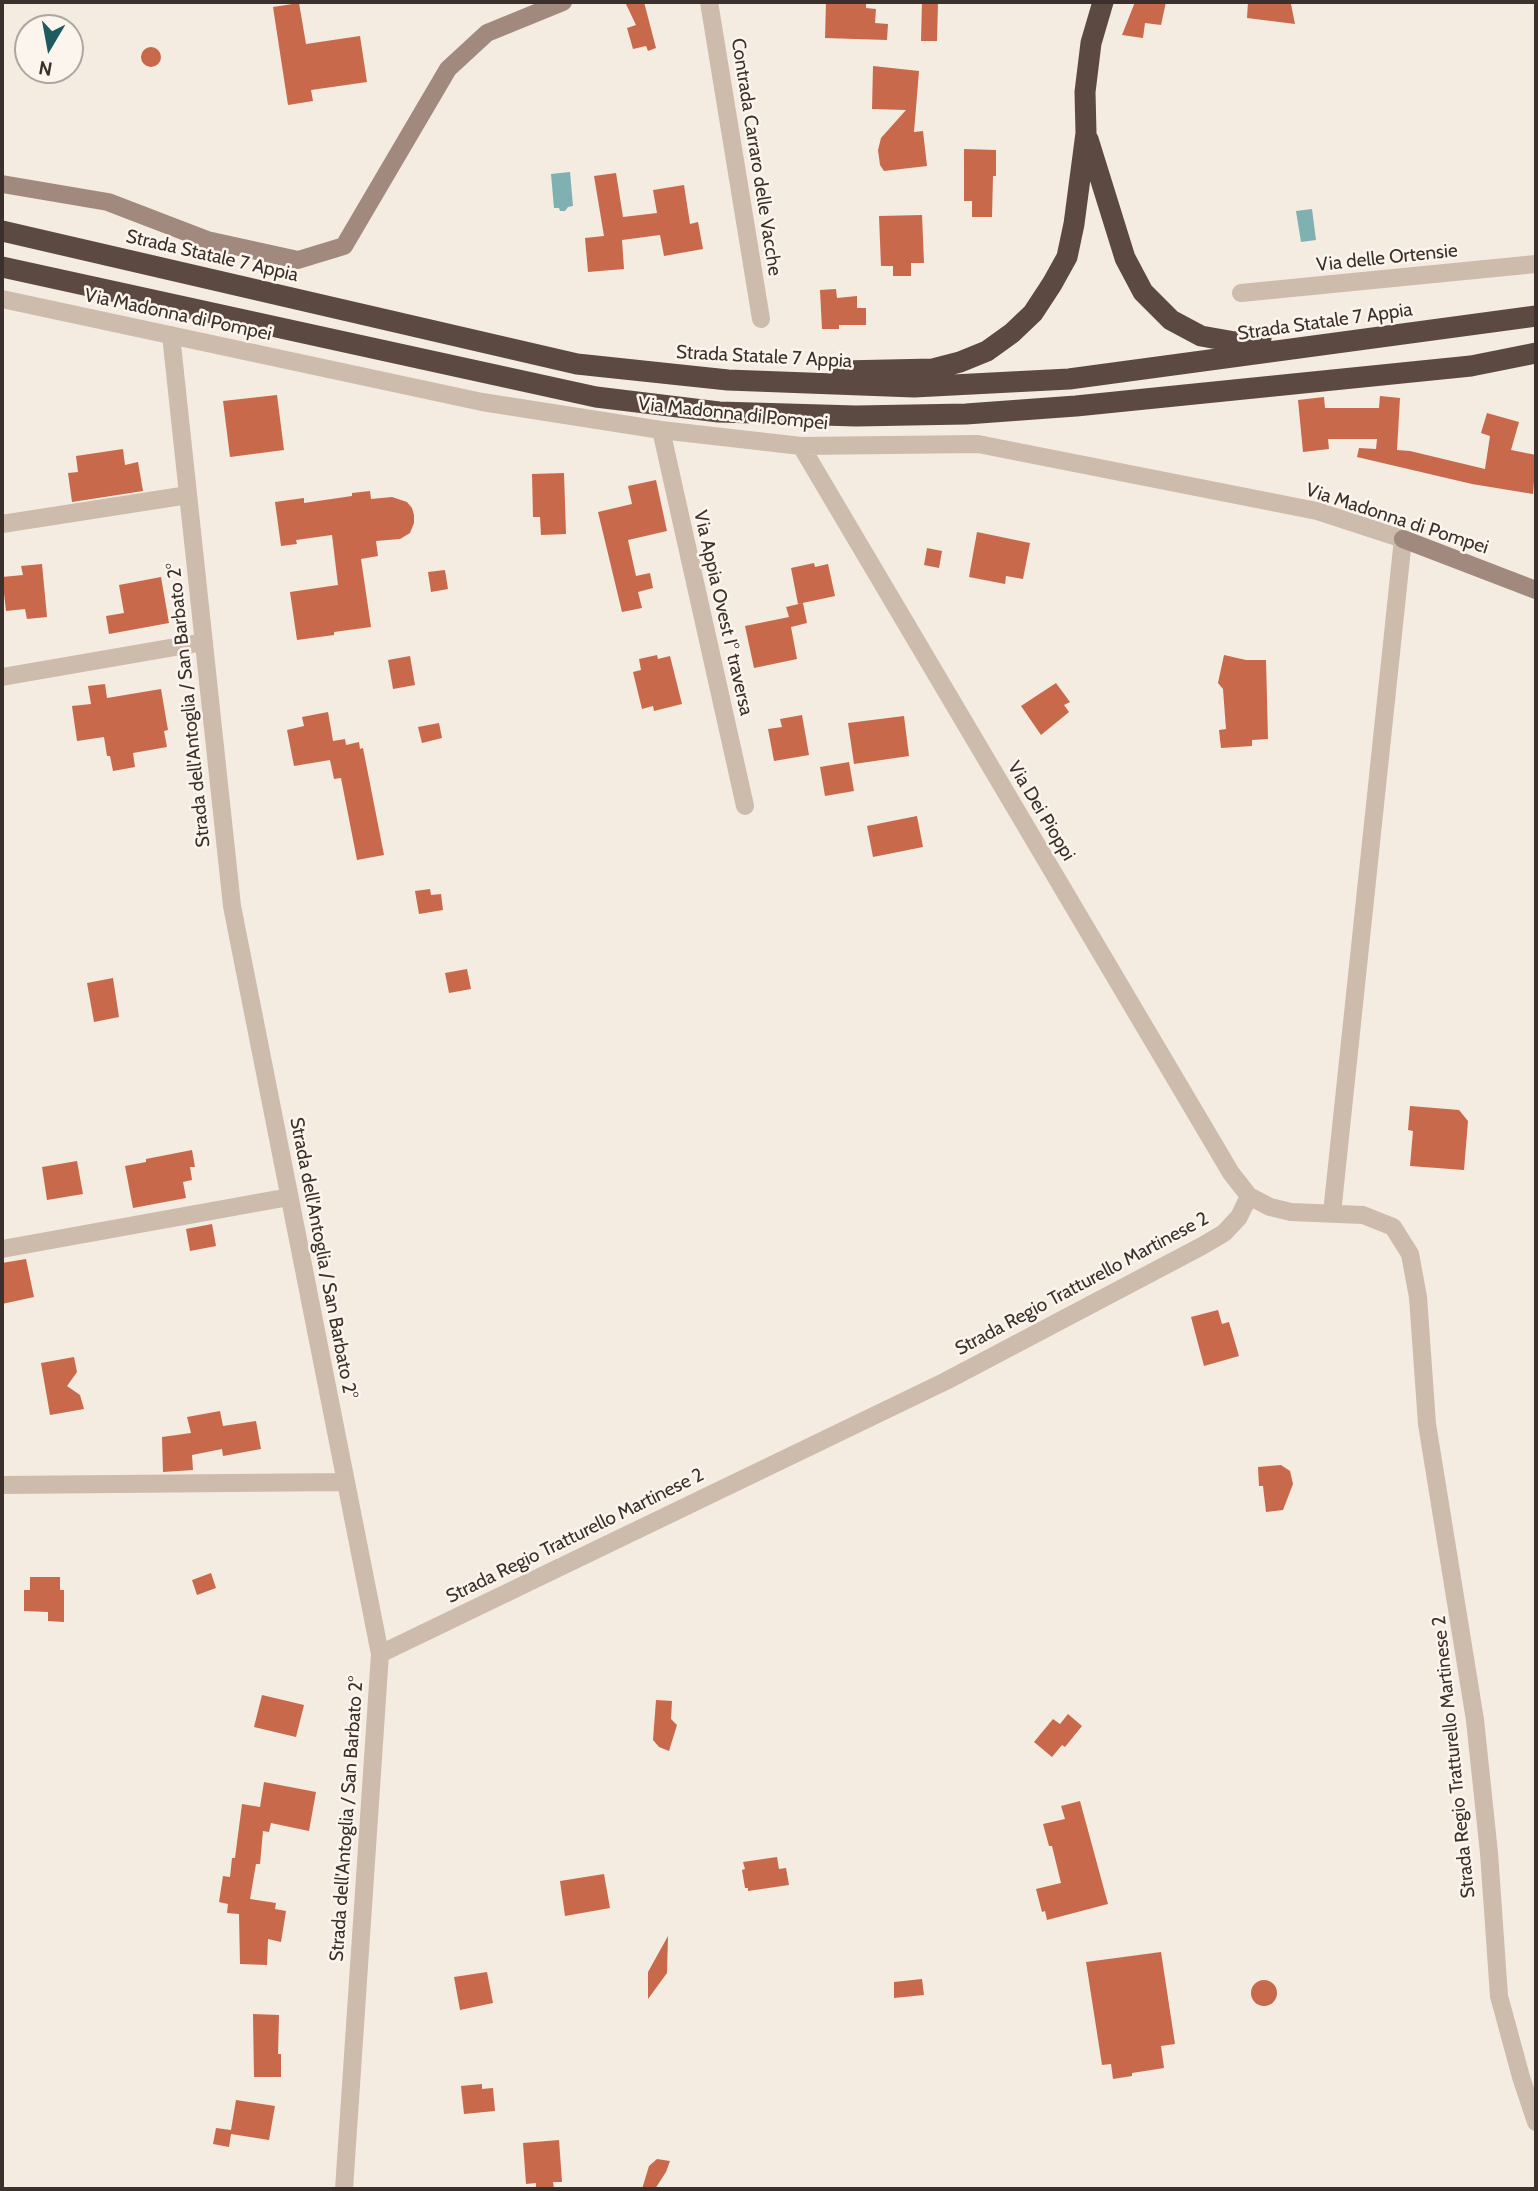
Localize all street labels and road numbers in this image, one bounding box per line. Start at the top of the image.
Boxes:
street label: Contrada Carraro delle Vacche [726,37,786,277]
street label: Strada Statale 7 Appia [124,225,300,287]
street label: Via delle Ortensie [1315,239,1459,277]
street label: Via Madonna di Pompei [82,284,274,346]
street label: Strada Statale 7 Appia [1236,298,1414,346]
street label: Strada Statale 7 Appia [675,341,853,373]
street label: Via Madonna di Pompei [637,393,829,435]
street label: Via Madonna di Pompei [1303,479,1491,559]
street label: Via Appia Ovest I° traversa [688,508,758,718]
street label: Strada dell'Antoglia / San Barbato 2° [163,562,215,848]
street label: Via Dei Pioppi [1002,757,1080,865]
street label: Strada dell'Antoglia / San Barbato 2° [285,1115,361,1401]
street label: Strada Regio Tratturello Martinese 2 [951,1207,1213,1361]
street label: Strada Regio Tratturello Martinese 2 [443,1464,707,1608]
street label: Strada Regio Tratturello Martinese 2 [1428,1615,1480,1899]
street label: Strada dell'Antoglia / San Barbato 2° [326,1676,368,1962]

